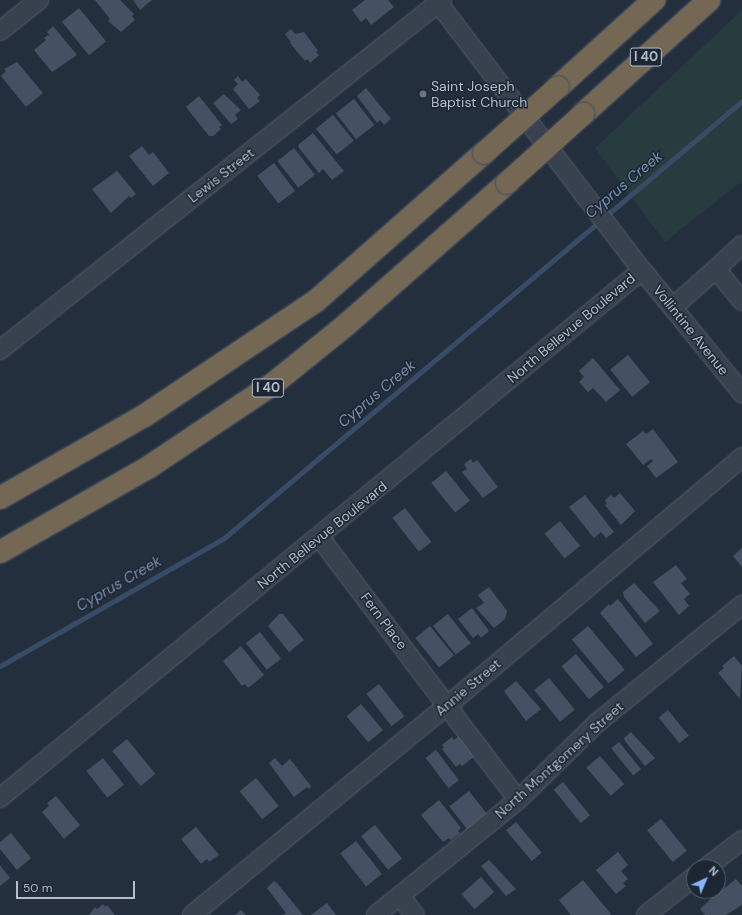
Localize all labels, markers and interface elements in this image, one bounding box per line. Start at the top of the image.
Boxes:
road number: I 40 [629,46,663,68]
place label: Saint Joseph Baptist Church [431,78,527,110]
marker: Saint Joseph Baptist Church [418,89,428,99]
street label: Lewis Street [185,144,257,206]
water label: Cyprus Creek [582,147,666,223]
street label: North Bellevue Boulevard [504,270,638,386]
street label: Vollintine Avenue [650,282,732,378]
water label: Cyprus Creek [335,356,419,432]
road number: I 40 [251,377,285,399]
street label: North Bellevue Boulevard [254,478,390,592]
water label: Cyprus Creek [73,552,165,616]
street label: Fern Place [357,589,411,653]
street label: Annie Street [432,655,504,719]
street label: North Montgomery Street [491,698,627,822]
north arrow [686,859,726,899]
text: N [706,863,721,879]
scale bar [18,873,137,899]
text: 50 m [23,880,52,896]

